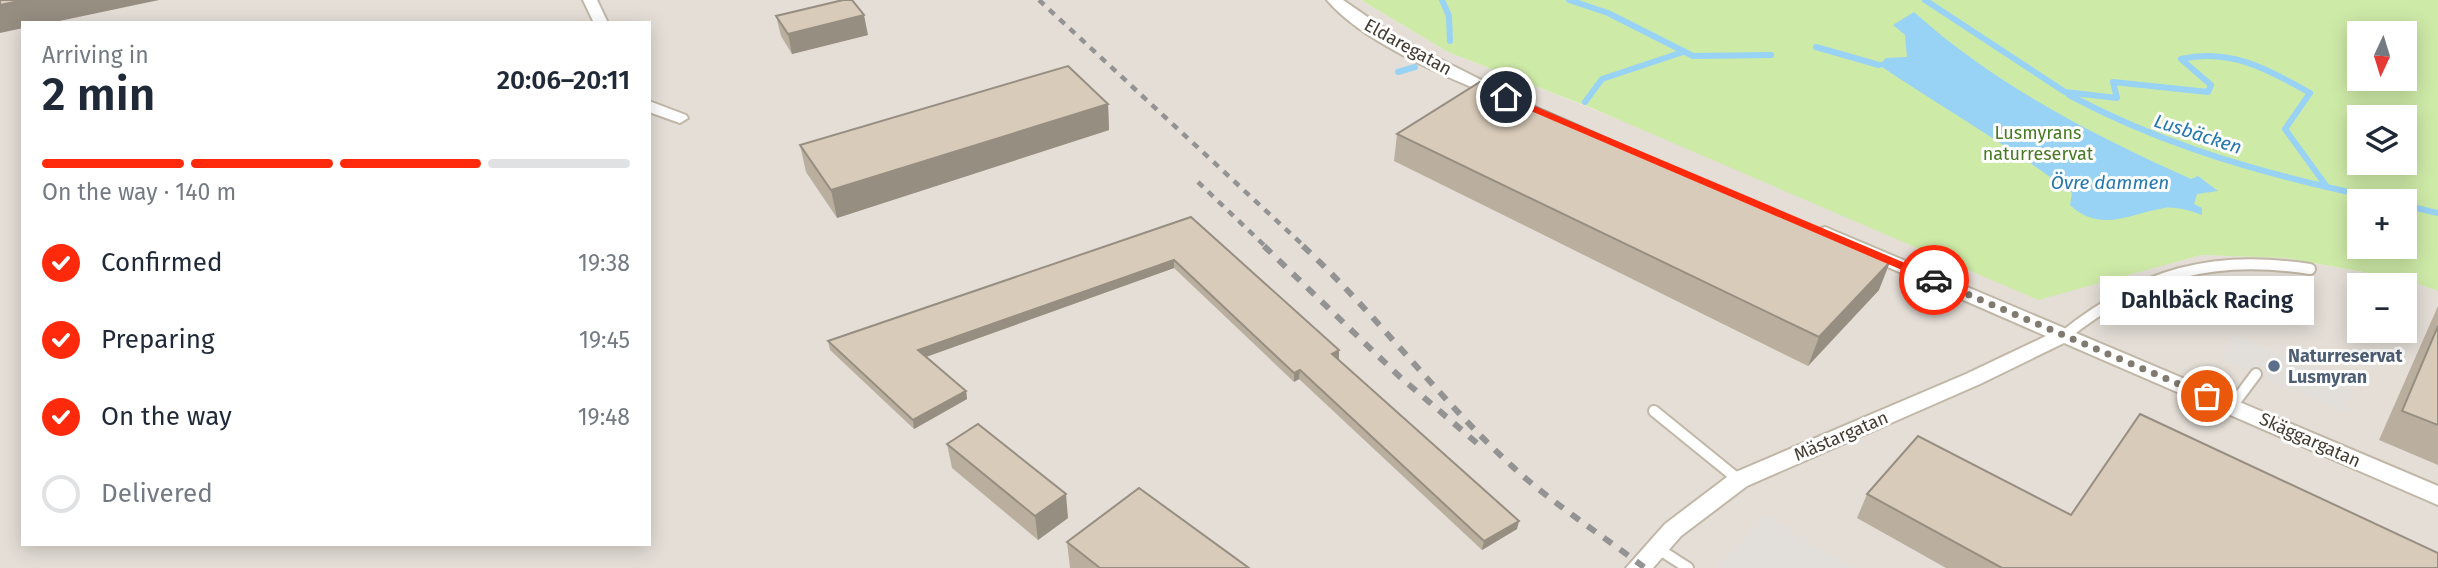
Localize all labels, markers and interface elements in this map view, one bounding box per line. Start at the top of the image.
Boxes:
street label: Eldaregatan [1360,14,1456,80]
north arrow [2347,21,2417,91]
map controls [2347,21,2417,343]
text: Arriving in [42,41,149,69]
text: 20:06–20:11 [497,65,630,96]
text: 2 min [42,67,155,122]
pin [1476,67,1536,127]
icon: home [1487,78,1525,116]
button: layers [2347,105,2417,175]
water label: Lusbäcken [2151,109,2245,159]
park label: Lusmyrans naturreservat [1983,122,2094,165]
water label: Övre dammen [2051,171,2169,194]
text: On the way · 140 m [42,178,236,206]
button: + [2347,189,2417,259]
icon: check [42,244,80,282]
courier [1899,245,1969,315]
text: Confirmed [101,247,222,278]
text: 19:38 [578,249,630,277]
icon: car [1915,261,1953,299]
button: − [2347,273,2417,343]
callout: Dahlbäck Racing [2100,277,2314,326]
text: Dahlbäck Racing [2121,286,2293,314]
icon: check [42,321,80,359]
text: Preparing [101,324,214,355]
text: 19:45 [579,326,630,354]
place label: Naturreservat Lusmyran [2288,345,2403,388]
marker: Naturreservat Lusmyran [2266,358,2282,374]
pin [2177,366,2237,426]
icon: bag [2188,377,2226,415]
icon: check [42,398,80,436]
text: On the way [101,401,232,432]
text: 19:48 [578,403,630,431]
street label: Mästargatan [1790,406,1892,466]
street label: Skäggargatan [2256,408,2364,472]
text: Delivered [101,478,213,509]

